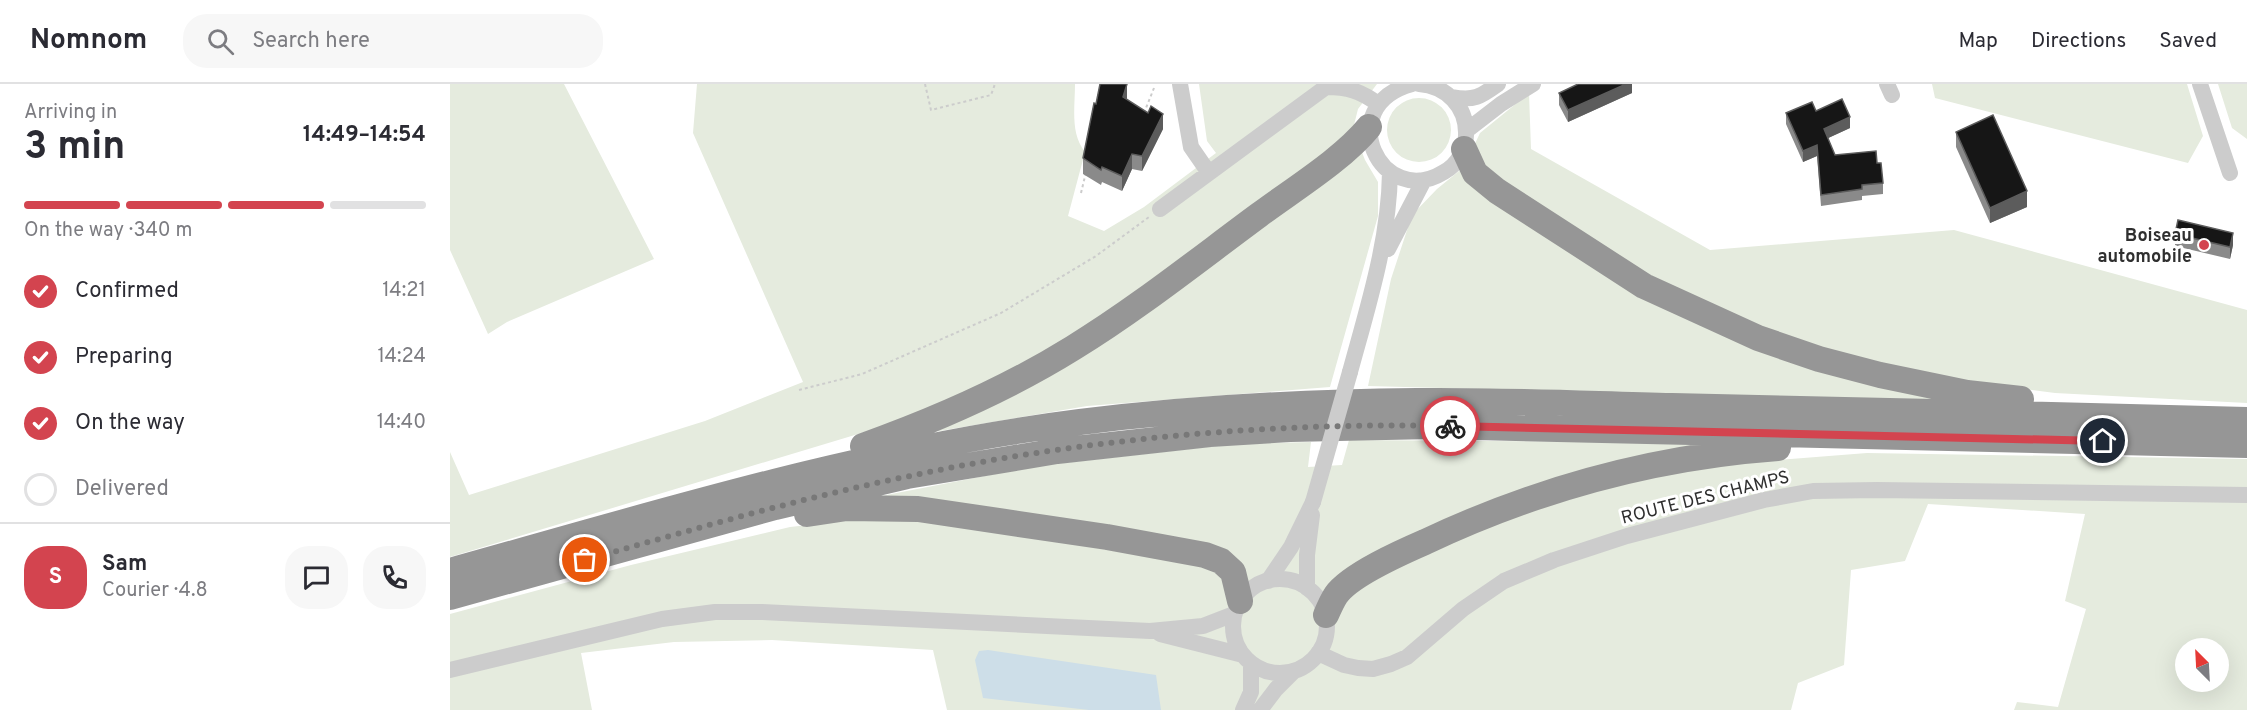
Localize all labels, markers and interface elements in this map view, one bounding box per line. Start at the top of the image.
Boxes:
search box [183,14,603,68]
text: Nomnom [30,23,147,59]
icon: search [204,25,237,58]
text: Search here [252,28,370,55]
text: Map [1958,28,1998,55]
text: Directions [2031,28,2126,55]
text: Saved [2159,28,2217,55]
text: Arriving in [24,100,117,126]
text: 14:49–14:54 [303,122,426,149]
text: 3 min [24,124,125,173]
text: On the way · 340 m [24,218,192,244]
place label: Boiseau automobile [2098,225,2192,269]
marker: Boiseau automobile [2197,238,2211,252]
icon: check [24,275,57,308]
text: Confirmed [75,278,179,305]
text: 14:21 [382,278,426,304]
icon: check [24,341,57,374]
text: Preparing [75,344,173,371]
text: 14:24 [378,344,426,370]
courier [1420,396,1480,456]
icon: check [24,407,57,440]
text: On the way [75,410,185,437]
text: 14:40 [377,410,426,436]
icon: bike [1434,410,1467,443]
pin [2077,415,2128,466]
icon: home [2086,424,2119,457]
street label: ROUTE DES CHAMPS [1619,466,1792,530]
text: Delivered [75,476,169,503]
pin [559,534,610,585]
icon: bag [568,543,601,576]
button: chat [285,546,348,609]
button: phone [363,546,426,609]
text: Sam [102,551,147,578]
text: S [49,564,62,591]
text: Courier · 4.8 [102,578,208,604]
north arrow [2175,638,2229,692]
map controls [2175,638,2229,692]

